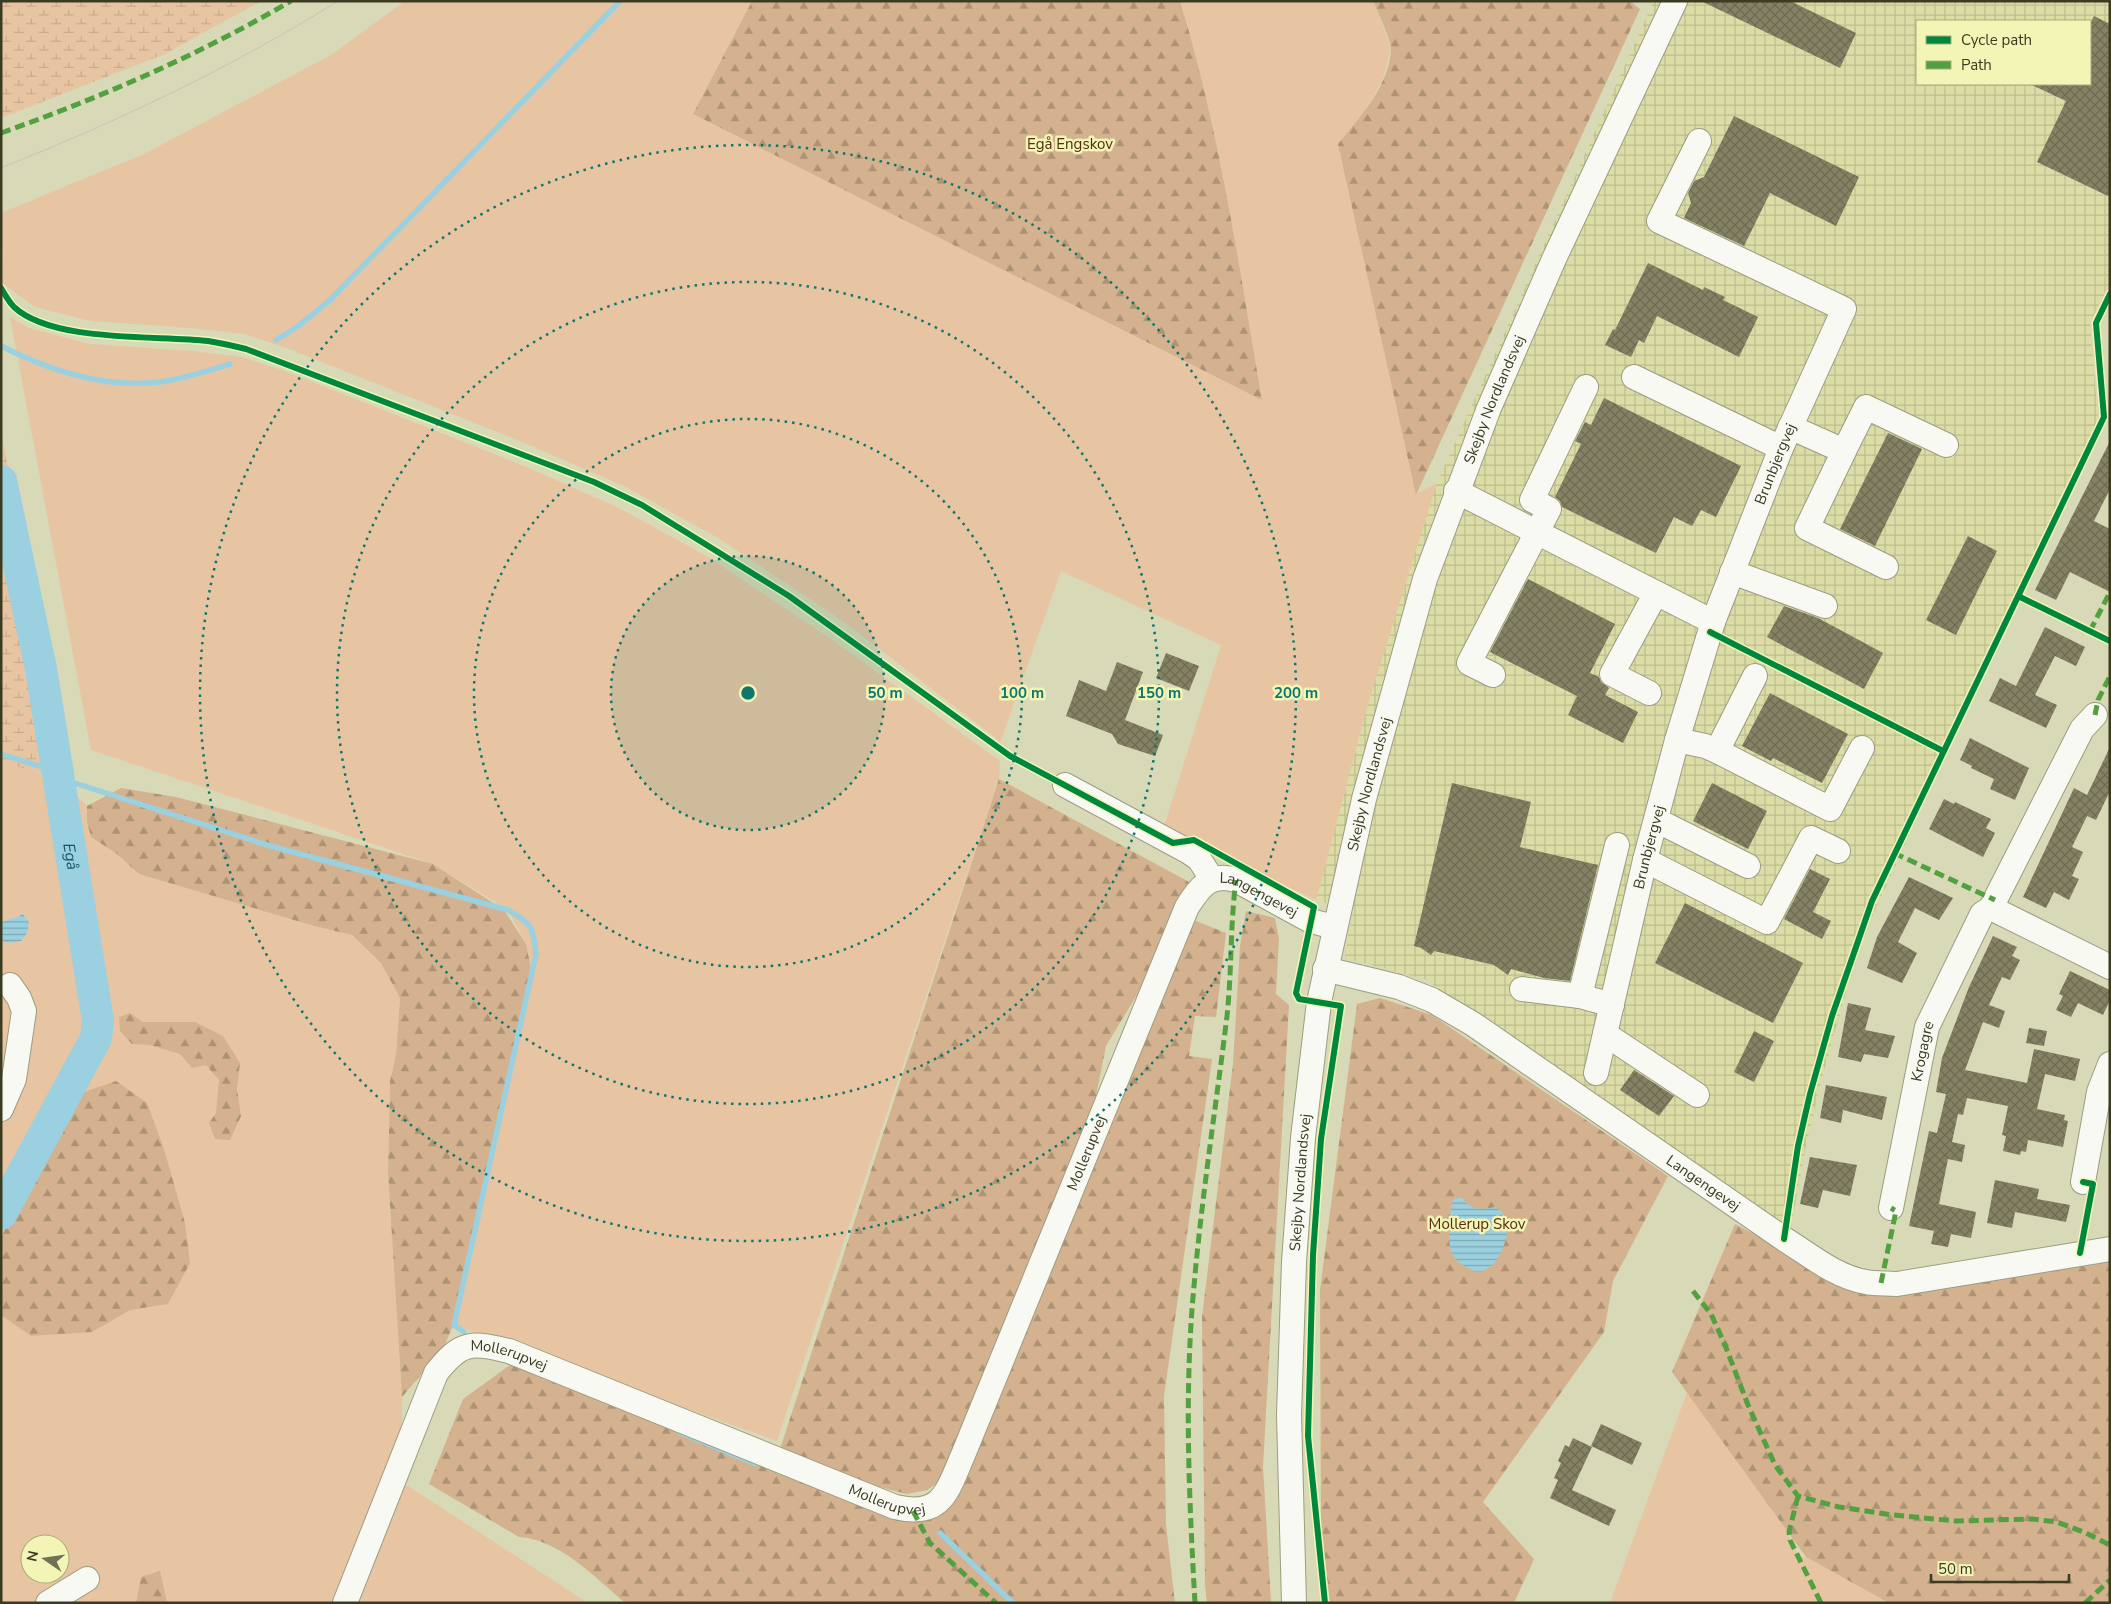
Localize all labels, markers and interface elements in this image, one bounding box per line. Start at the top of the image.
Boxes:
legend [1916,20,2091,85]
text: Cycle path [1961,30,2032,50]
text: Path [1961,55,1992,75]
park label: Egå Engskov [1027,134,1113,154]
street label: Skejby Nordlandsvej [1459,332,1530,467]
street label: Brunbjergvej [1750,420,1801,507]
text: 50 m [867,683,903,703]
text: 100 m [1000,683,1044,703]
text: 150 m [1137,683,1181,703]
text: 200 m [1274,683,1318,703]
centre of rings [739,684,757,702]
street label: Skejby Nordlandsvej [1343,715,1396,853]
street label: Brunbjergvej [1629,803,1669,891]
water label: Egå [57,841,83,872]
street label: Langengevej [1219,868,1302,922]
street label: Krogagre [1906,1017,1939,1083]
street label: Mollerupvej [1062,1112,1111,1194]
street label: Skejby Nordlandsvej [1285,1113,1316,1252]
street label: Langengevej [1662,1151,1744,1216]
park label: Mollerup Skov [1429,1214,1526,1234]
street label: Mollerupvej [470,1336,550,1375]
street label: Mollerupvej [846,1479,927,1520]
north arrow [20,1534,70,1584]
text: N [22,1549,43,1563]
scale bar [1931,1552,2068,1584]
text: 50 m [1938,1559,1973,1579]

